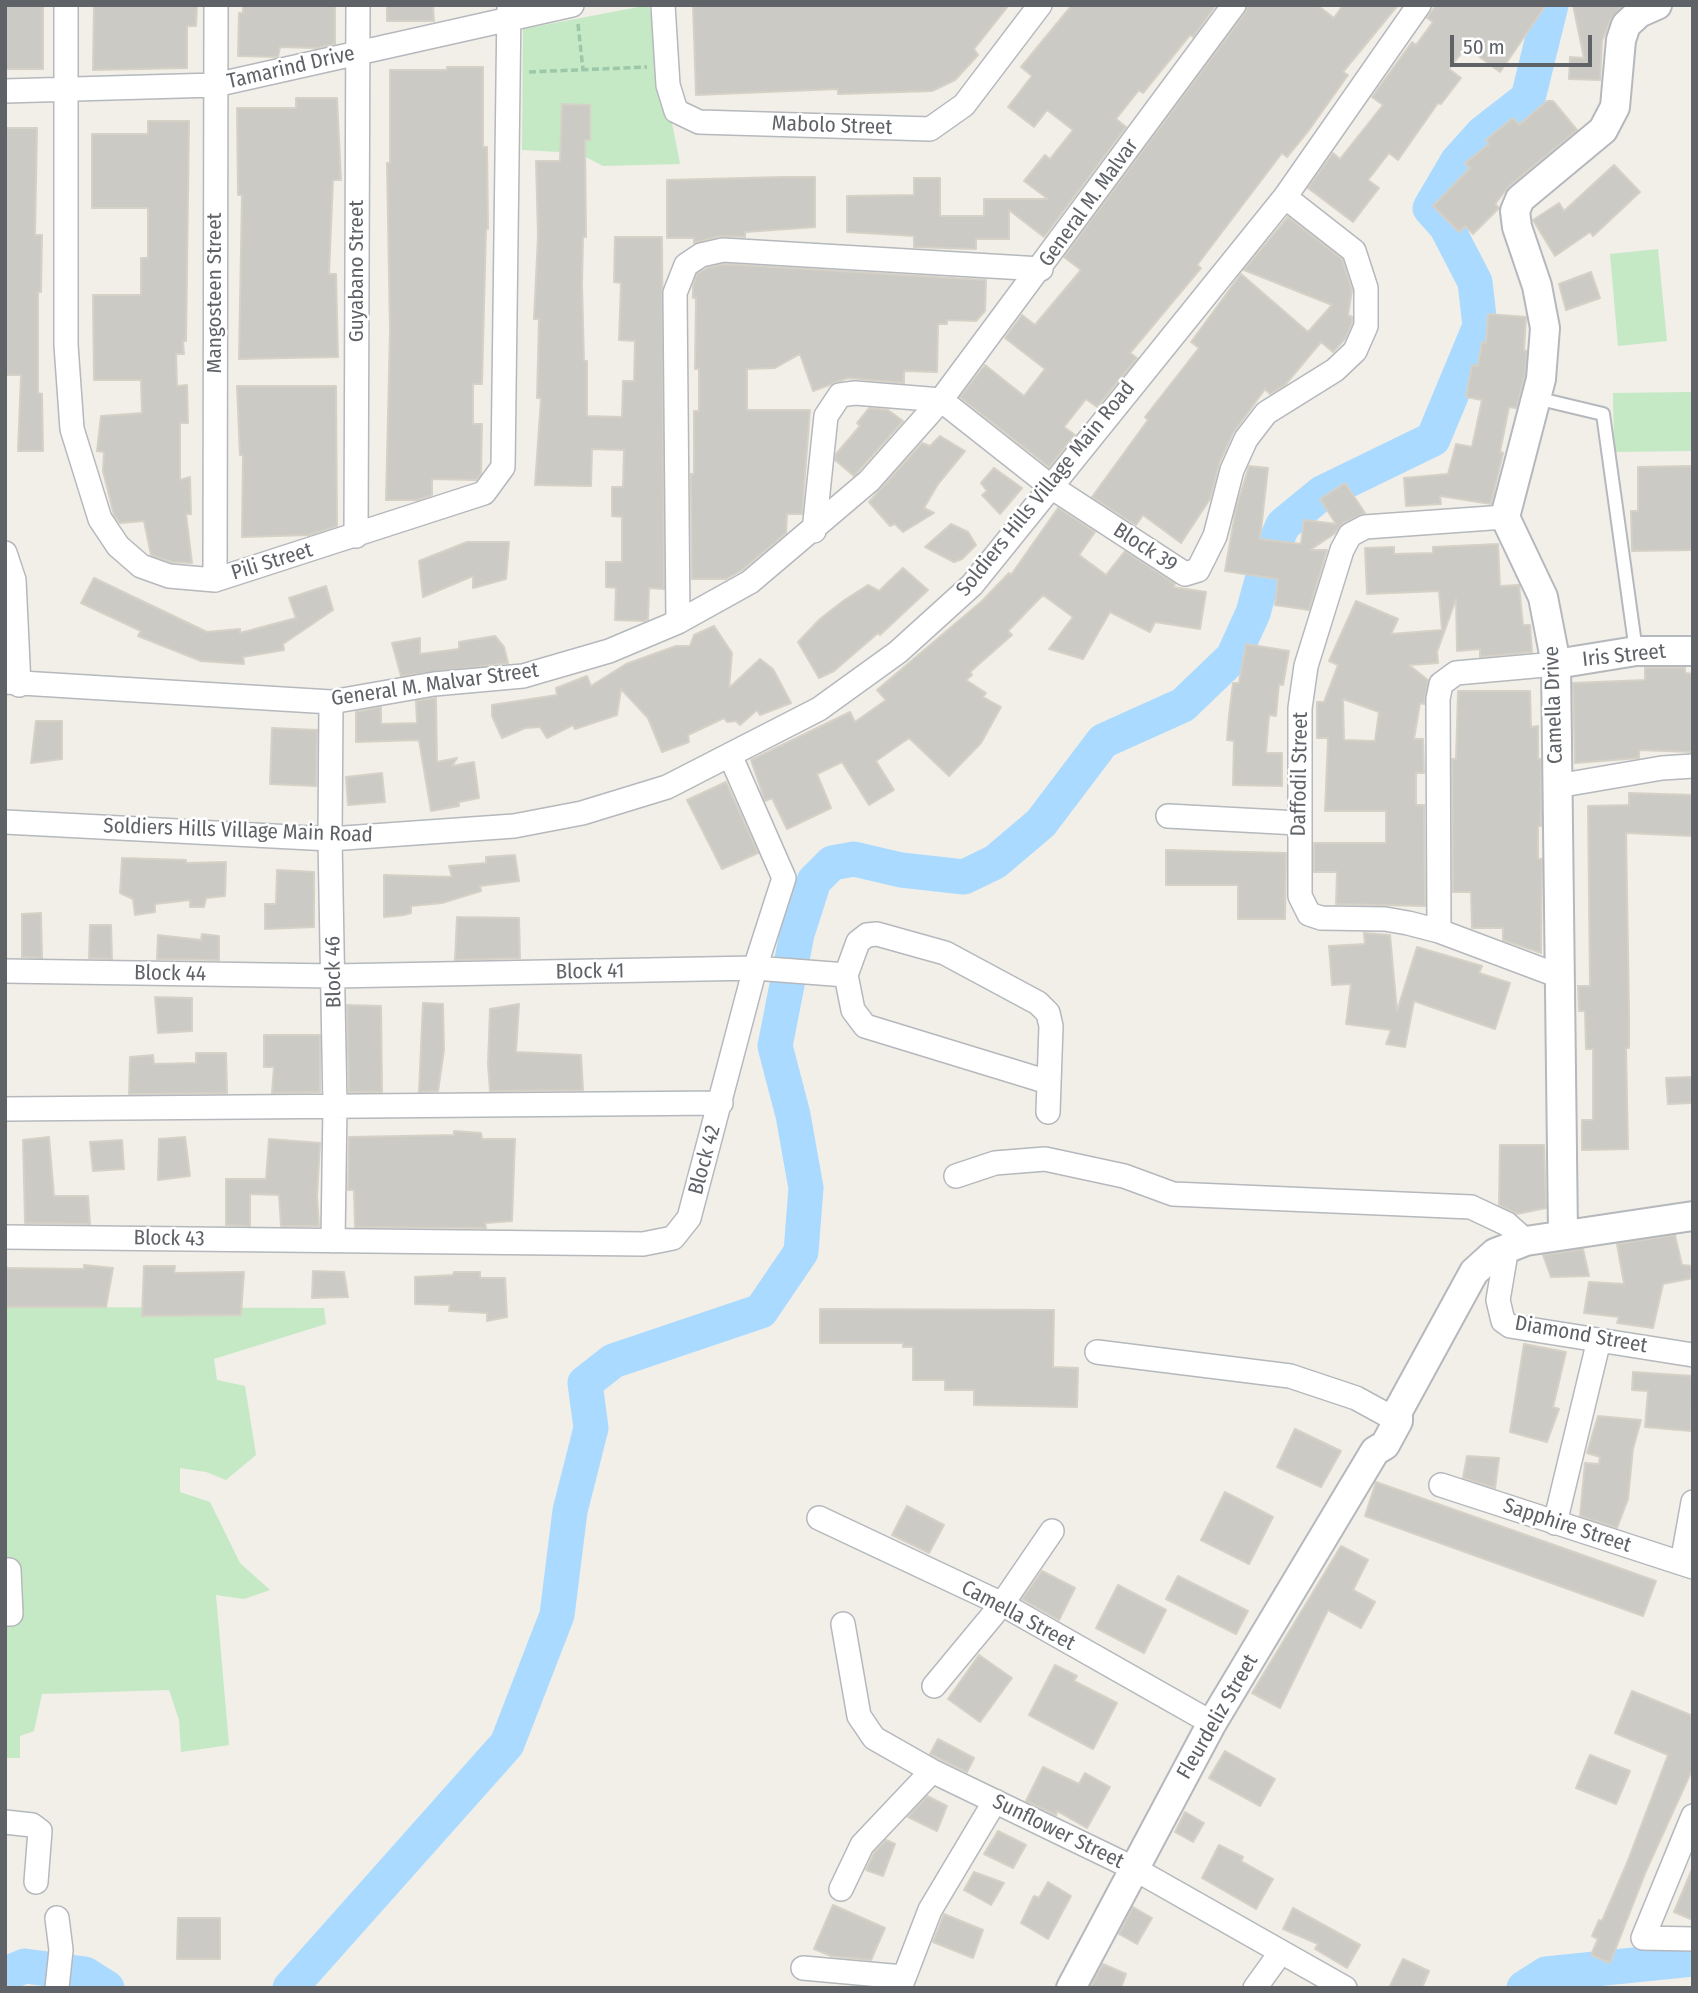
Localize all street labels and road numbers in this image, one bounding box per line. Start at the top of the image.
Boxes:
street label: Tamarind Drive [225,41,357,95]
street label: Mabolo Street [771,111,893,141]
street label: General M. Malvar [1034,134,1144,272]
street label: Guyabano Street [344,200,370,342]
street label: Mangosteen Street [202,213,228,373]
street label: Soldiers Hills Village Main Road [951,376,1141,602]
street label: Block 39 [1108,518,1182,578]
street label: Pili Street [228,538,316,586]
street label: Iris Street [1581,639,1667,673]
street label: Camella Drive [1539,646,1569,764]
street label: General M. Malvar Street [330,658,540,712]
street label: Daffodil Street [1286,711,1314,837]
street label: Soldiers Hills Village Main Road [103,814,373,848]
street label: Block 46 [321,936,347,1008]
street label: Block 41 [555,959,625,985]
street label: Block 44 [134,961,206,987]
street label: Block 42 [684,1123,726,1197]
street label: Block 43 [133,1226,205,1252]
street label: Diamond Street [1513,1311,1649,1359]
street label: Sapphire Street [1500,1493,1634,1559]
street label: Camella Street [957,1576,1079,1656]
street label: Fleurdeliz Street [1172,1650,1264,1784]
street label: Sunflower Street [988,1789,1128,1875]

